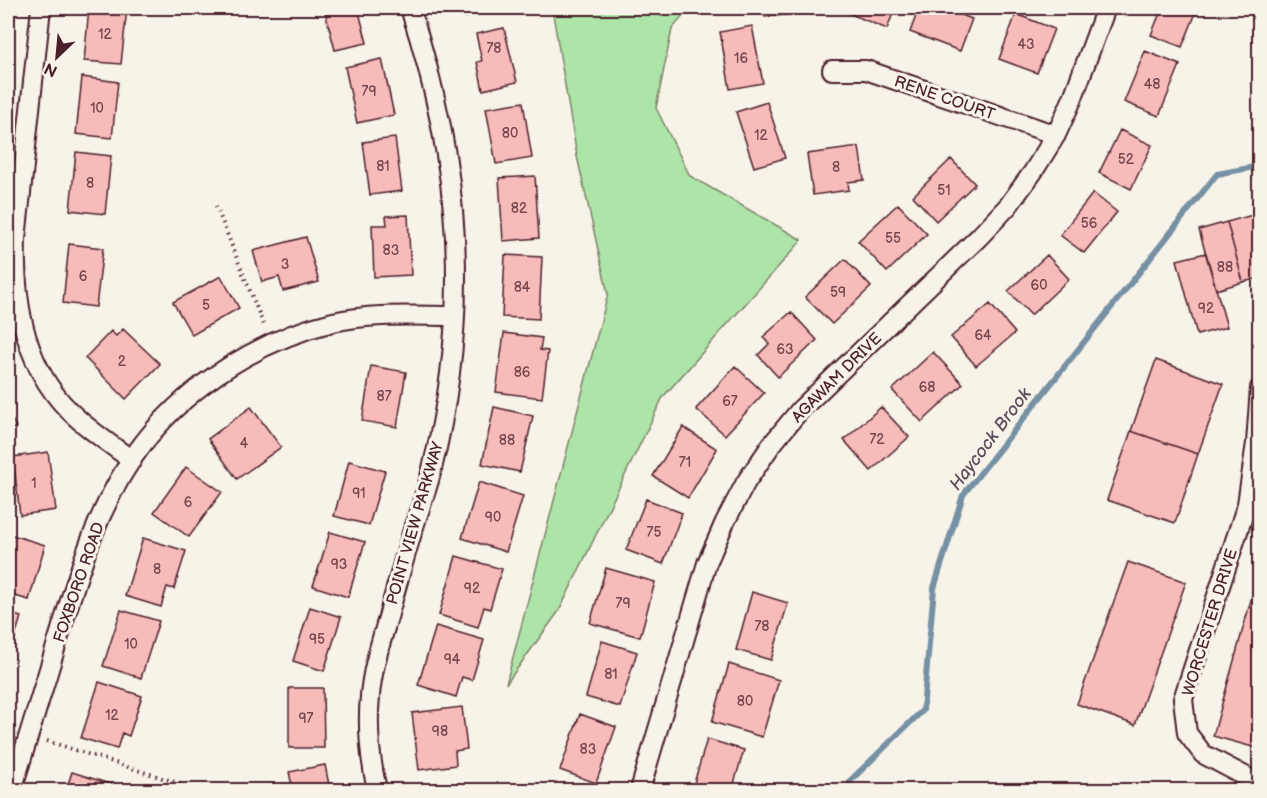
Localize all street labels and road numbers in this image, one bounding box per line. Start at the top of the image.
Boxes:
street label: RENE COURT [892,72,998,125]
street label: AGAWAM DRIVE [788,329,886,427]
street label: POINT VIEW PARKWAY [383,439,448,607]
street label: FOXBORO ROAD [50,520,109,645]
street label: WORCESTER DRIVE [1179,546,1242,698]

